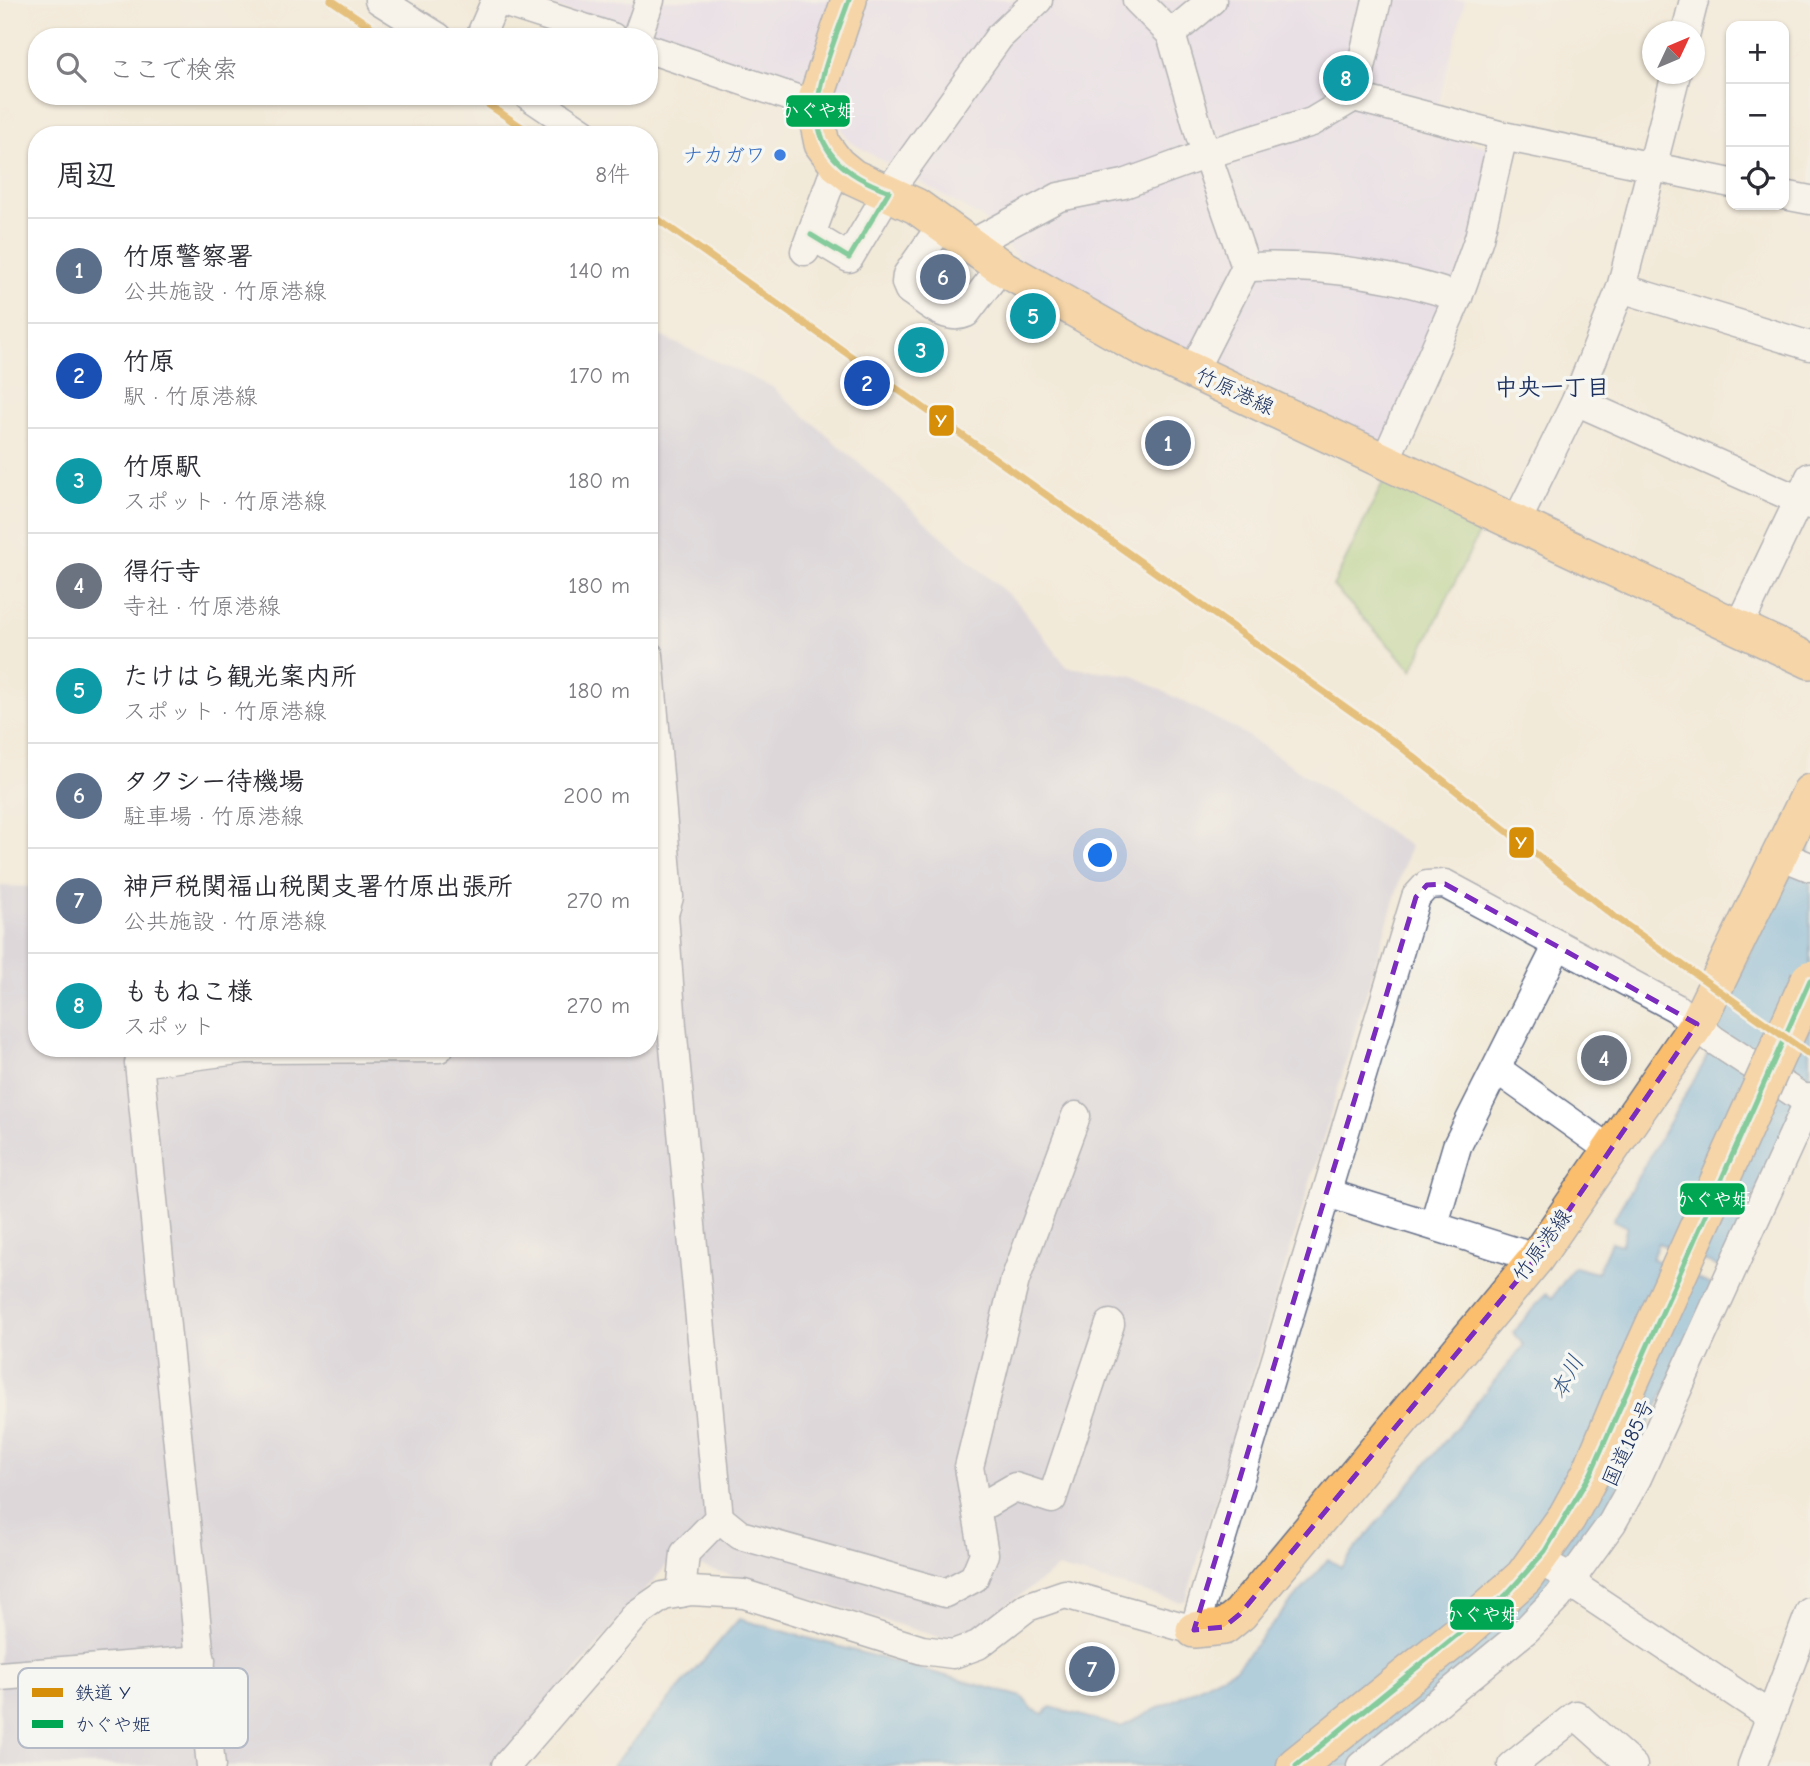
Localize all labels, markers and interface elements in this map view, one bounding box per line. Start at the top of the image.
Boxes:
north arrow [1642,21,1705,84]
map controls [1726,21,1789,210]
button: + [1726,21,1789,84]
search box [28,28,658,105]
icon: search [52,48,90,86]
pin: 8 [1323,52,1369,104]
text: ここで検索 [108,55,238,85]
button: − [1726,84,1789,147]
line badge: かぐや姫 [785,94,851,128]
text: かぐや姫 [780,100,856,122]
place label: ナカガワ [682,143,766,167]
marker: ナカガワ [772,147,788,163]
button: locate [1726,147,1789,210]
text: 周辺 [56,158,116,193]
text: 8件 [595,161,630,188]
text: 竹原警察署 [123,242,253,272]
pin: 6 [920,251,966,303]
text: 1 [74,257,84,284]
text: 140 m [569,257,630,284]
text: 公共施設 · 竹原港線 [123,278,326,305]
pin: 5 [1010,290,1056,342]
pin: 3 [898,324,944,376]
text: 竹原 [123,347,175,377]
pin: 2 [844,357,890,409]
text: 2 [73,362,85,389]
text: 170 m [569,362,630,389]
street label: 竹原港線 [1192,362,1278,420]
district label: 中央一丁目 [1495,374,1610,401]
text: 駅 · 竹原港線 [123,383,257,410]
line badge: Y [928,404,955,437]
text: Y [935,410,947,432]
pin: 1 [1145,417,1191,469]
text: 竹原駅 [123,452,201,482]
text: 3 [73,467,85,494]
text: 180 m [568,467,630,494]
text: スポット · 竹原港線 [123,488,326,515]
text: 得行寺 [123,557,201,587]
text: 4 [74,572,84,599]
text: 180 m [568,572,630,599]
text: 寺社 · 竹原港線 [123,593,280,620]
text: たけはら観光案内所 [123,662,357,692]
text: 5 [73,677,85,704]
text: 180 m [568,677,630,704]
text: スポット · 竹原港線 [123,698,326,725]
text: タクシー待機場 [123,767,304,797]
text: 6 [73,782,85,809]
text: 200 m [563,782,630,809]
text: 駐車場 · 竹原港線 [123,803,303,830]
line badge: Y [1508,826,1535,859]
text: Y [1515,832,1527,854]
your location [1083,838,1117,872]
text: 神戸税関福山税関支署竹原出張所 [123,872,513,902]
text: 7 [74,887,84,914]
text: 270 m [566,887,630,914]
text: 公共施設 · 竹原港線 [123,908,326,935]
text: ももねこ様 [123,977,253,1007]
text: 8 [73,992,85,1019]
text: 270 m [566,992,630,1019]
text: スポット [123,1013,215,1040]
pin: 4 [1581,1032,1627,1084]
line badge: かぐや姫 [1679,1182,1746,1216]
text: かぐや姫 [1675,1189,1751,1211]
street label: 竹原港線 [1508,1204,1576,1286]
water label: 本川 [1544,1350,1590,1404]
street label: 国道185号 [1597,1396,1659,1490]
line badge: かぐや姫 [1449,1598,1515,1631]
text: かぐや姫 [1444,1604,1520,1626]
pin: 7 [1069,1643,1115,1695]
legend [18,1668,248,1748]
text: 鉄道 Y [75,1682,131,1704]
text: かぐや姫 [75,1714,151,1736]

